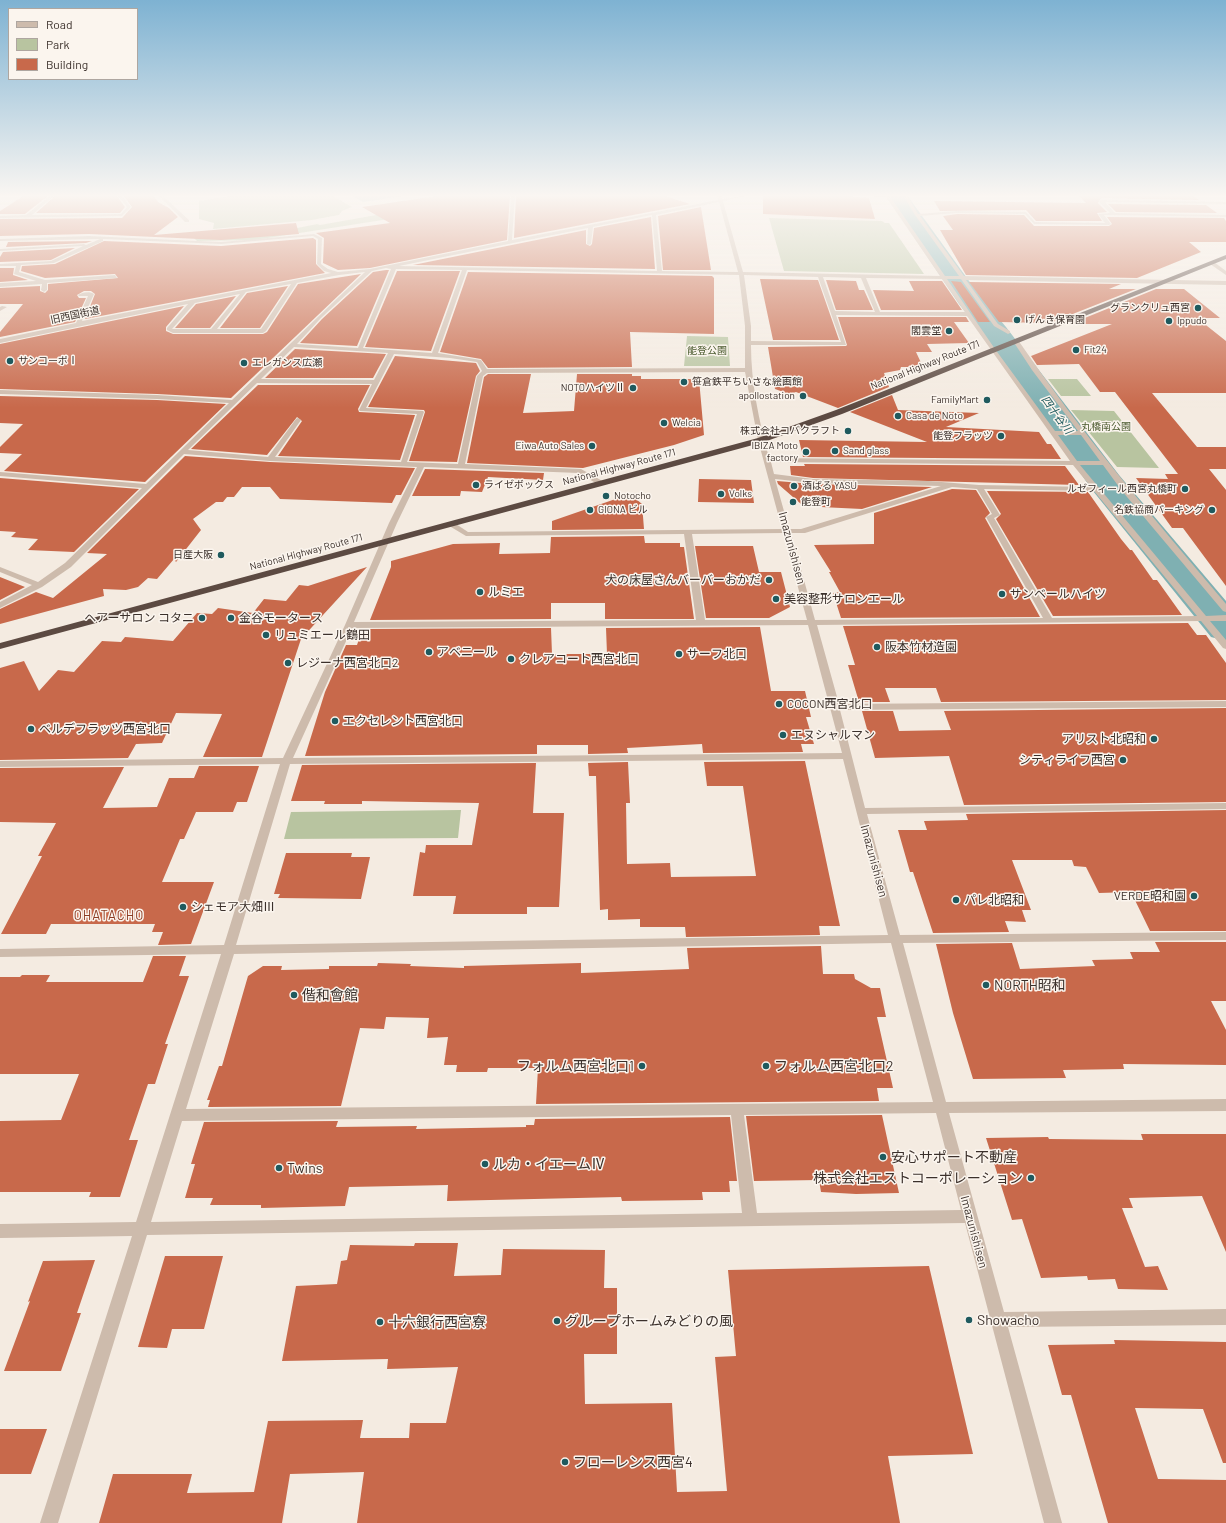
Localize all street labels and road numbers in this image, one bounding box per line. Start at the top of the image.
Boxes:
street label: 旧西国街道 [49,304,101,326]
street label: National Highway Route 171 [869,338,981,392]
street label: National Highway Route 171 [561,446,677,488]
street label: Imazunishisen [775,510,809,586]
street label: National Highway Route 171 [248,531,364,573]
street label: Imazunishisen [857,823,891,899]
street label: Imazunishisen [957,1194,991,1270]

